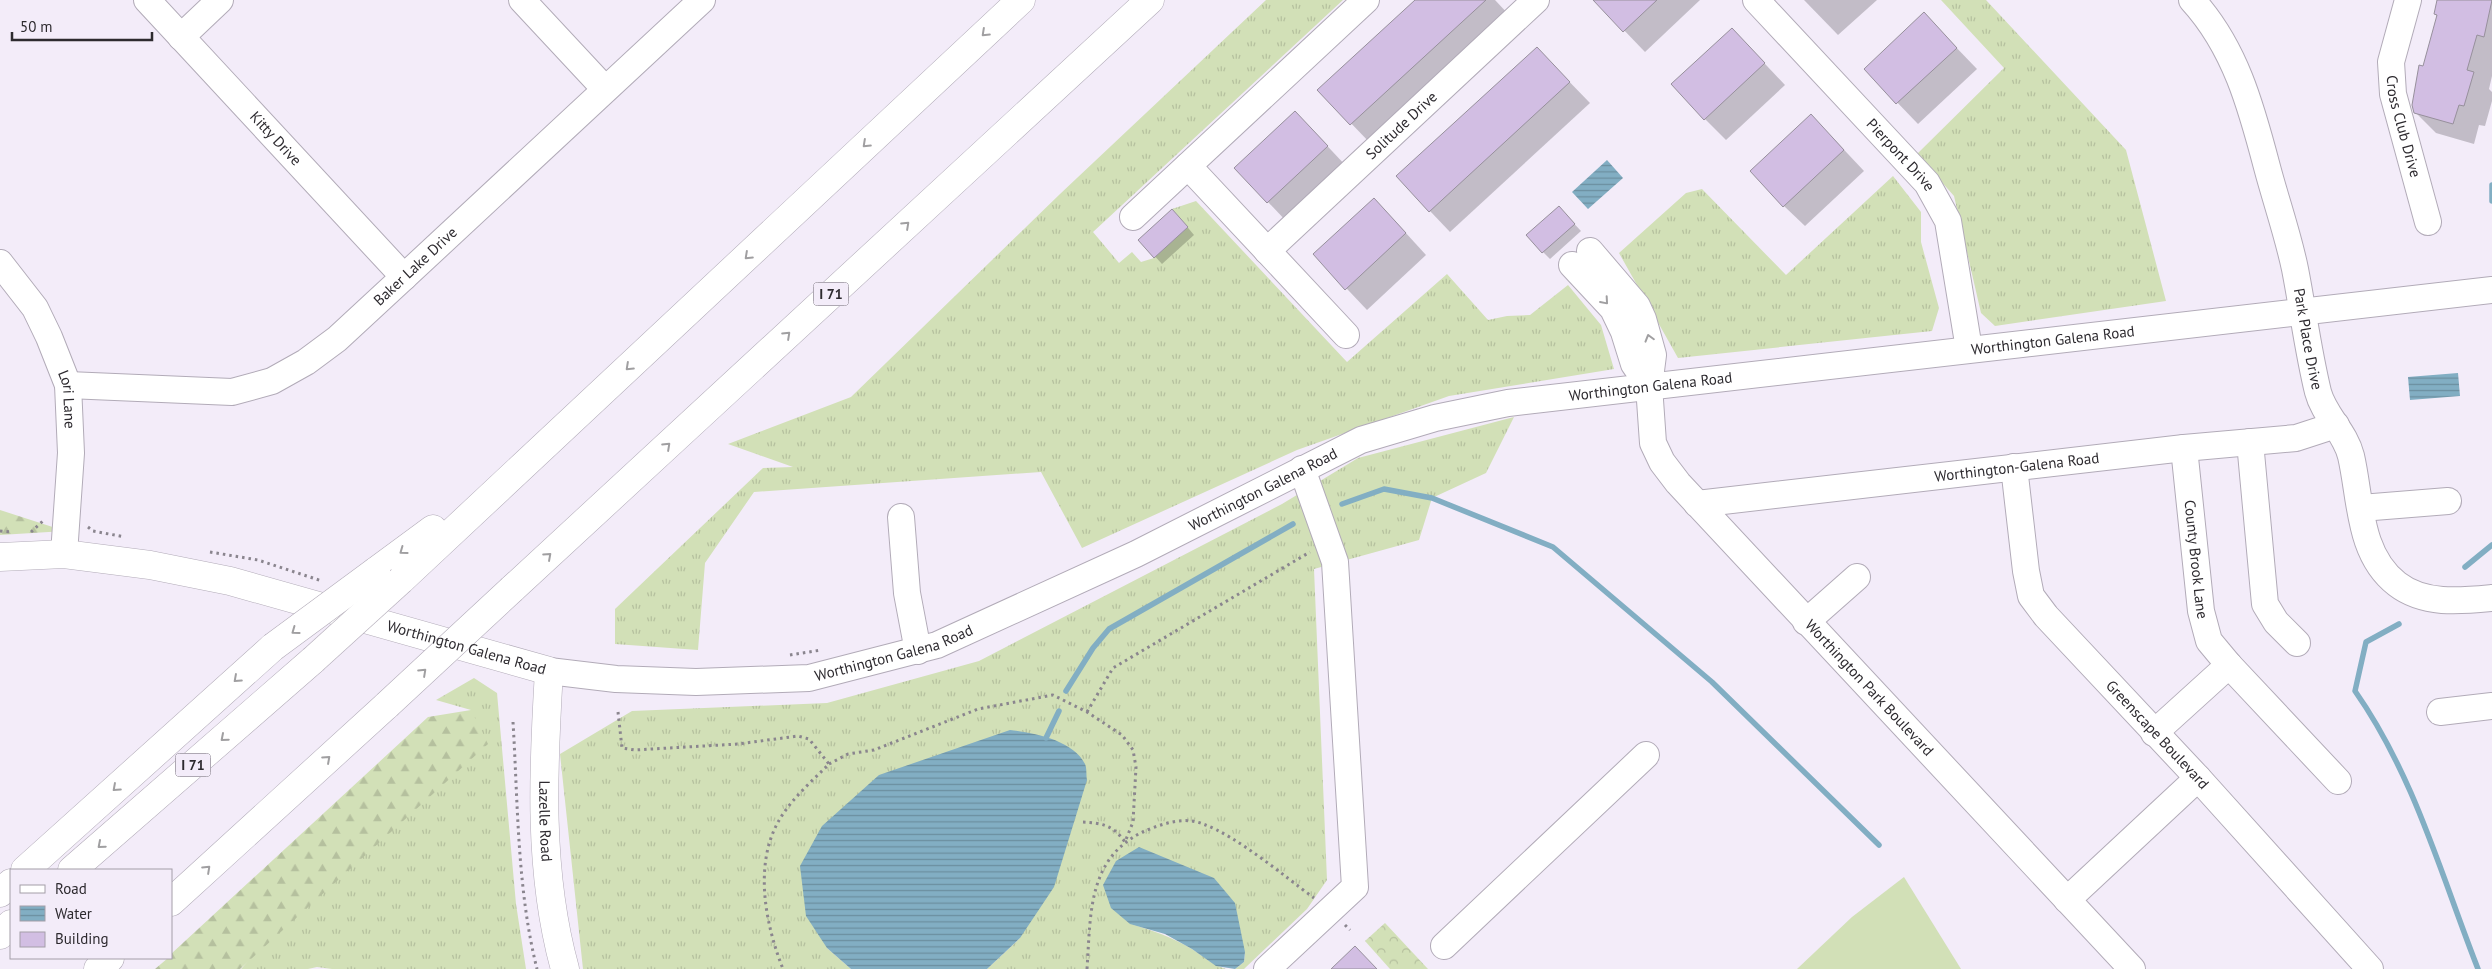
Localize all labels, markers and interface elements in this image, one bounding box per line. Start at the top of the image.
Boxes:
scale bar [12,10,152,42]
text: 50 m [20,17,53,36]
one-way arrow [982,27,991,36]
street label: Cross Club Drive [2383,75,2425,179]
street label: Solitude Drive [1361,87,1441,163]
street label: Kitty Drive [246,107,306,169]
street label: Pierpont Drive [1863,114,1939,194]
one-way arrow [863,138,872,147]
one-way arrow [900,222,909,231]
street label: Baker Lake Drive [369,223,461,309]
one-way arrow [744,250,753,259]
road number: I 71 [814,282,848,306]
street label: Park Place Drive [2290,287,2327,392]
one-way arrow [1600,295,1609,304]
street label: Worthington Galena Road [1970,321,2136,359]
one-way arrow [781,332,790,341]
one-way arrow [1644,335,1654,343]
one-way arrow [626,361,635,370]
street label: Lori Lane [54,367,80,429]
street label: Worthington Galena Road [1568,367,1733,405]
one-way arrow [662,442,671,451]
street label: Worthington Galena Road [1185,444,1340,535]
street label: Worthington-Galena Road [1933,448,2100,486]
street label: County Brook Lane [2180,499,2213,621]
one-way arrow [399,545,409,554]
one-way arrow [542,553,551,562]
street label: Worthington Park Boulevard [1801,615,1938,760]
street label: Worthington Galena Road [385,616,548,679]
street label: Worthington Galena Road [813,620,976,685]
one-way arrow [291,625,301,634]
one-way arrow [417,669,426,678]
one-way arrow [233,673,242,682]
street label: Greenscape Boulevard [2102,676,2213,793]
one-way arrow [221,733,230,741]
road number: I 71 [176,754,210,776]
one-way arrow [322,756,331,765]
street label: Lazelle Road [535,780,557,862]
one-way arrow [113,782,122,791]
one-way arrow [98,839,107,848]
one-way arrow [202,866,211,875]
legend [10,869,172,959]
text: Road [55,879,87,898]
text: Water [55,904,92,923]
text: Building [55,929,109,948]

